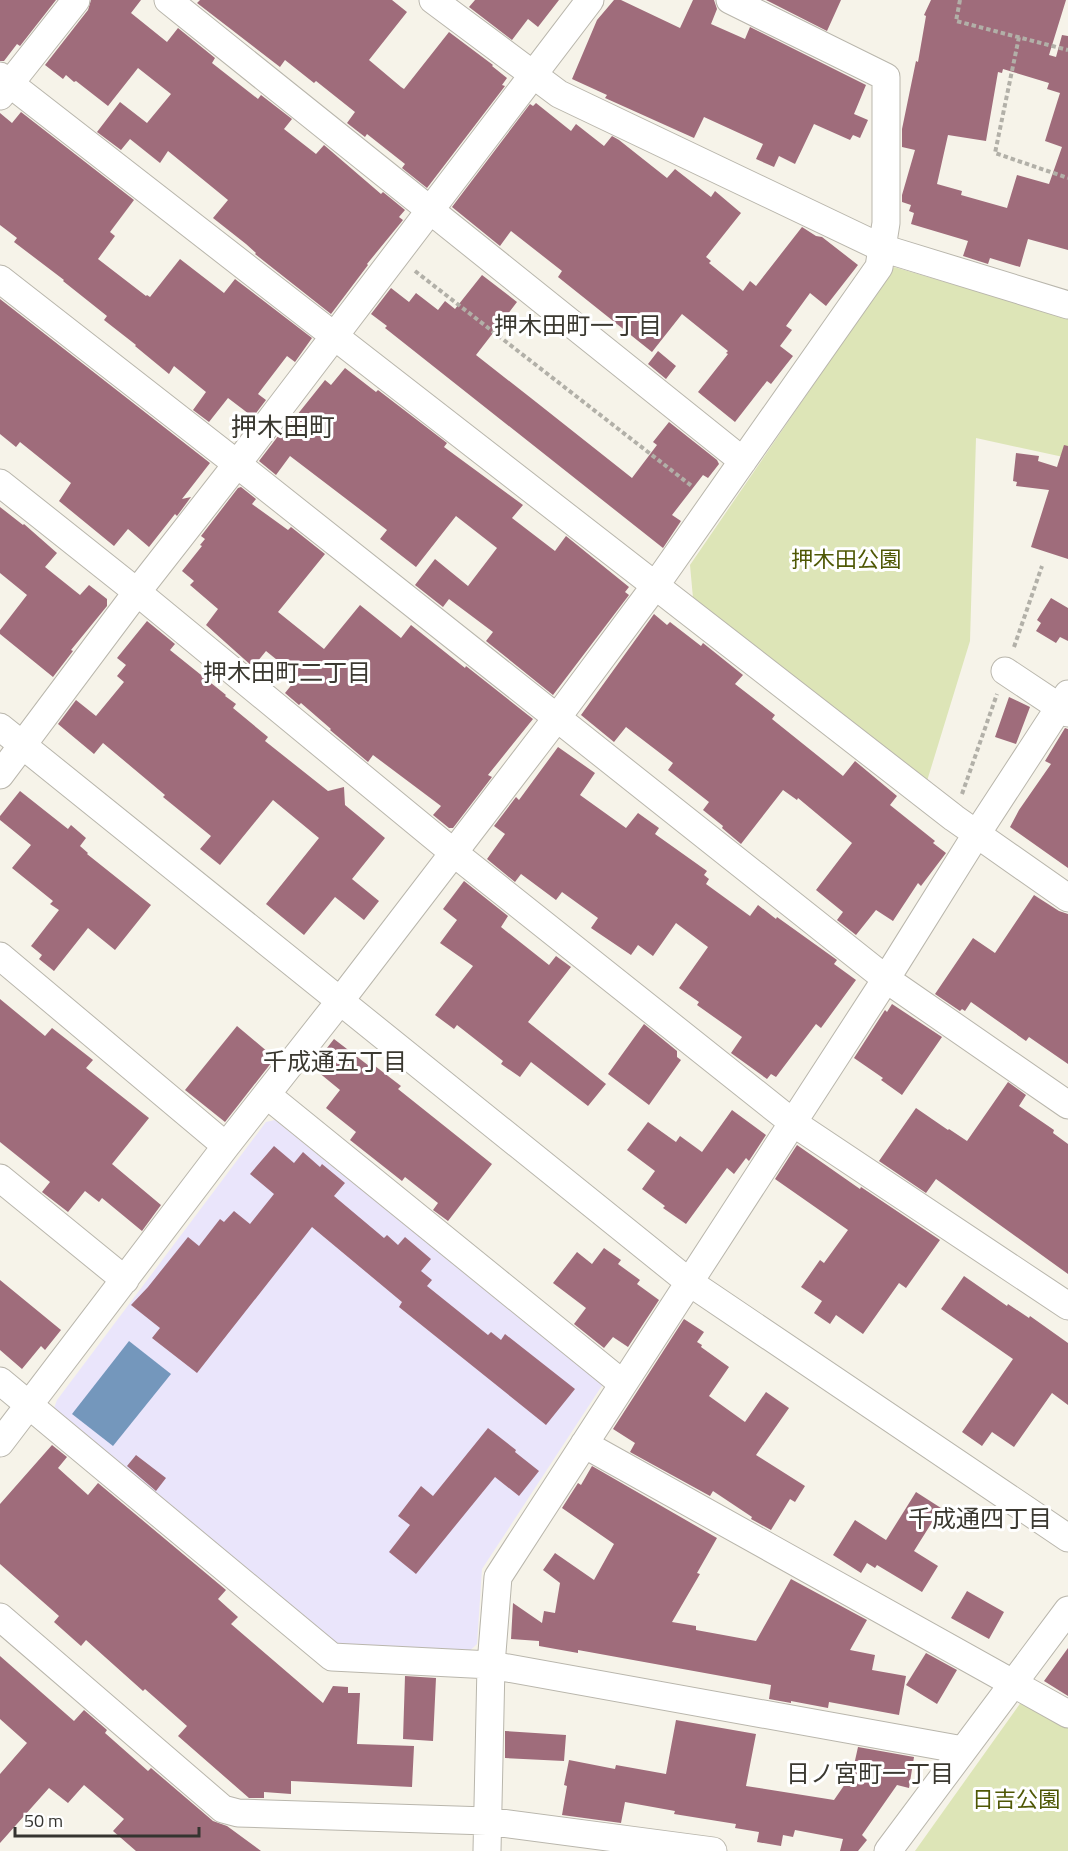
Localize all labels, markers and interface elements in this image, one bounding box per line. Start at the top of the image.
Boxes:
district label: 押木田町一丁目 [494,307,662,343]
district label: 押木田町 [231,407,335,446]
park label: 押木田公園 [791,542,901,576]
district label: 押木田町二丁目 [203,654,371,690]
district label: 千成通五丁目 [263,1043,407,1079]
district label: 千成通四丁目 [908,1500,1052,1536]
district label: 日ノ宮町一丁目 [786,1755,954,1791]
park label: 日吉公園 [972,1782,1060,1816]
scale bar [15,1800,200,1838]
text: 50 m [24,1807,63,1834]

